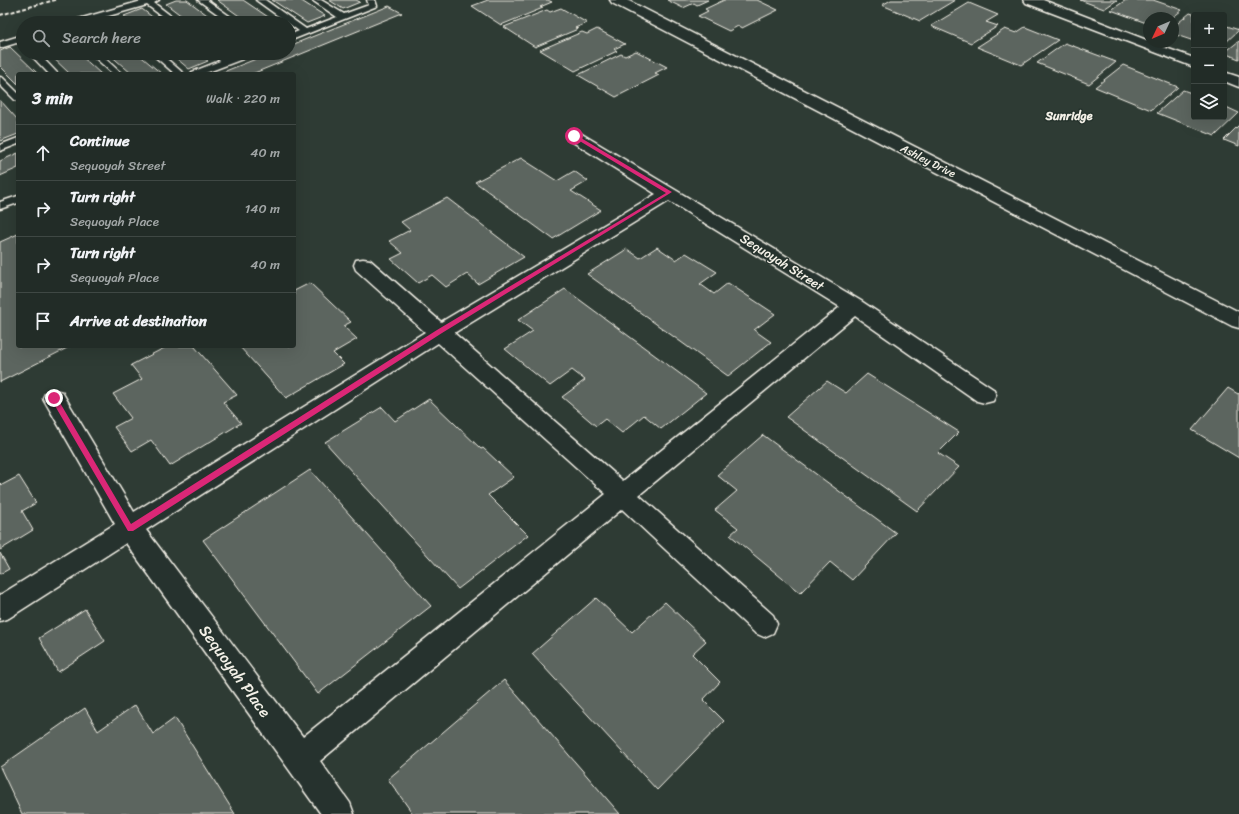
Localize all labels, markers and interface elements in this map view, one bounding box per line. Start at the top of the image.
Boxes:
north arrow [1143,12,1179,48]
map controls [1191,12,1227,120]
button: + [1191,12,1227,48]
search box [16,16,296,60]
text: Search here [62,25,141,51]
icon: search [30,27,52,49]
button: − [1191,48,1227,84]
text: 3 min [32,83,73,113]
button: layers [1191,84,1227,120]
text: Walk · 220 m [206,87,280,110]
district label: Sunridge [1045,105,1093,127]
route start [565,127,583,145]
text: Continue [70,128,130,154]
street label: Ashley Drive [896,138,960,183]
text: 40 m [250,141,280,164]
icon: ahead [32,142,54,164]
text: Sequoyah Street [70,154,165,177]
text: Turn right [70,184,135,210]
text: 140 m [245,197,280,220]
icon: right [32,198,54,220]
text: Sequoyah Place [70,210,159,233]
street label: Sequoyah Street [735,227,829,297]
text: Turn right [70,240,135,266]
text: 40 m [250,253,280,276]
icon: right [32,254,54,276]
text: Sequoyah Place [70,266,159,289]
text: Arrive at destination [70,308,207,334]
icon: arrive [32,310,54,332]
route end [45,389,63,407]
street label: Sequoyah Place [191,618,279,724]

